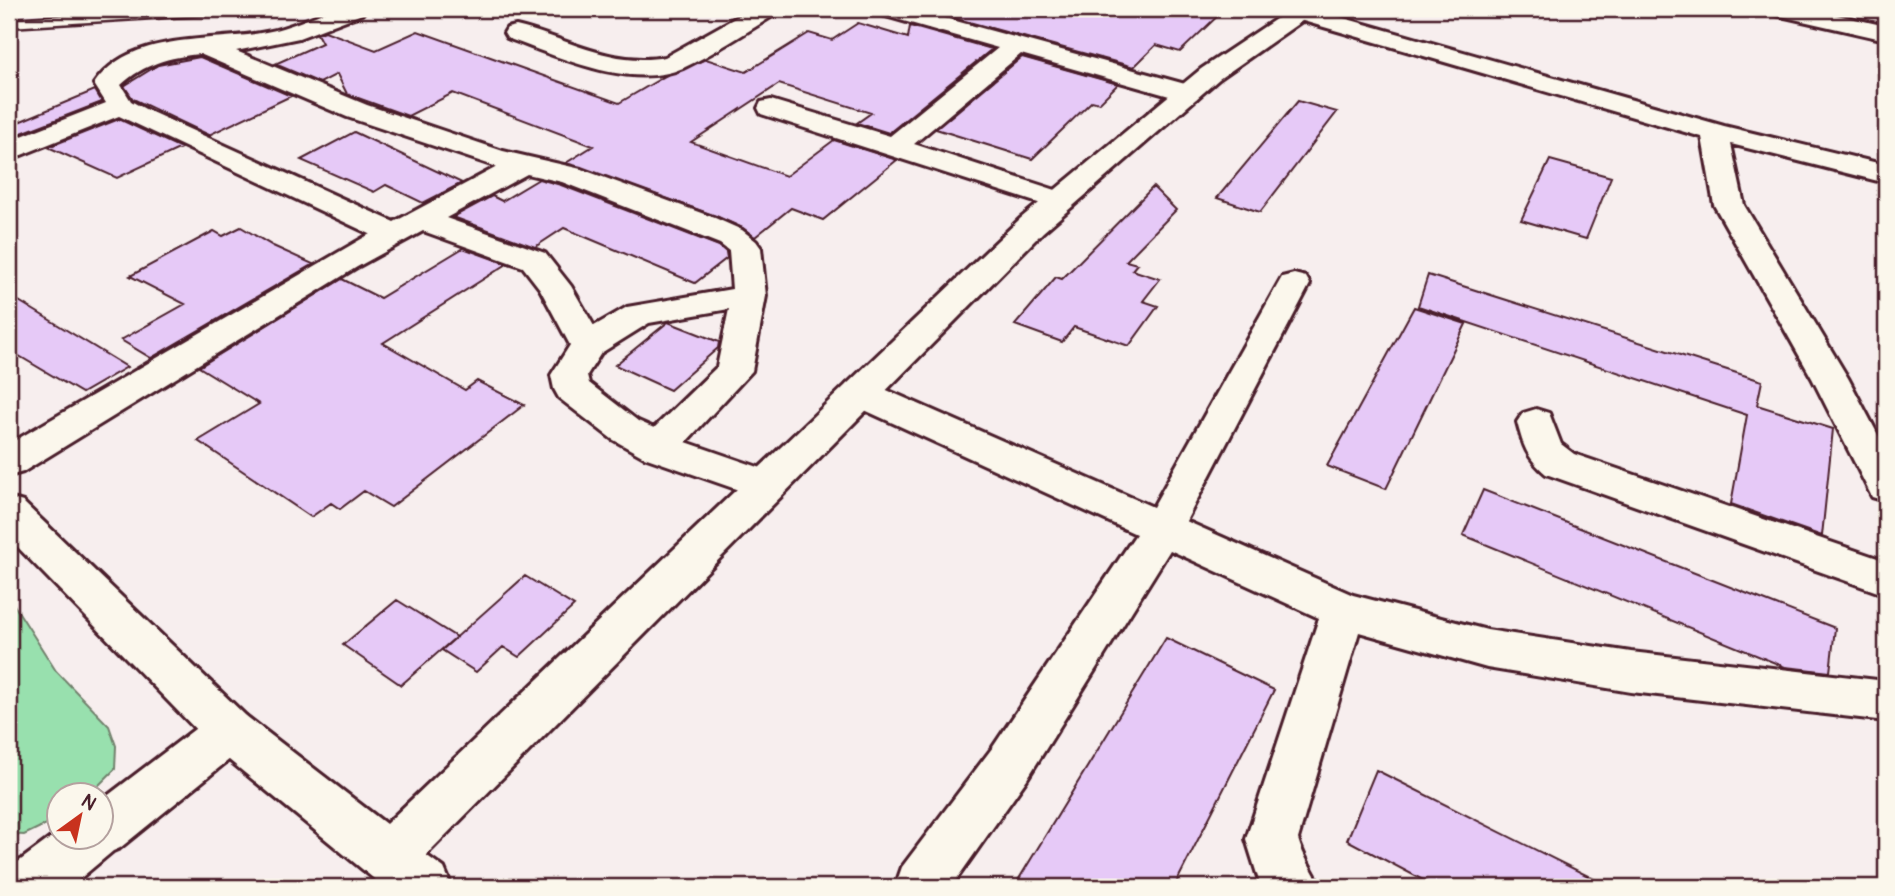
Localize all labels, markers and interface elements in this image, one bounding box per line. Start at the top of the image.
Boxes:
north arrow [46,780,116,850]
text: N [77,789,101,816]

